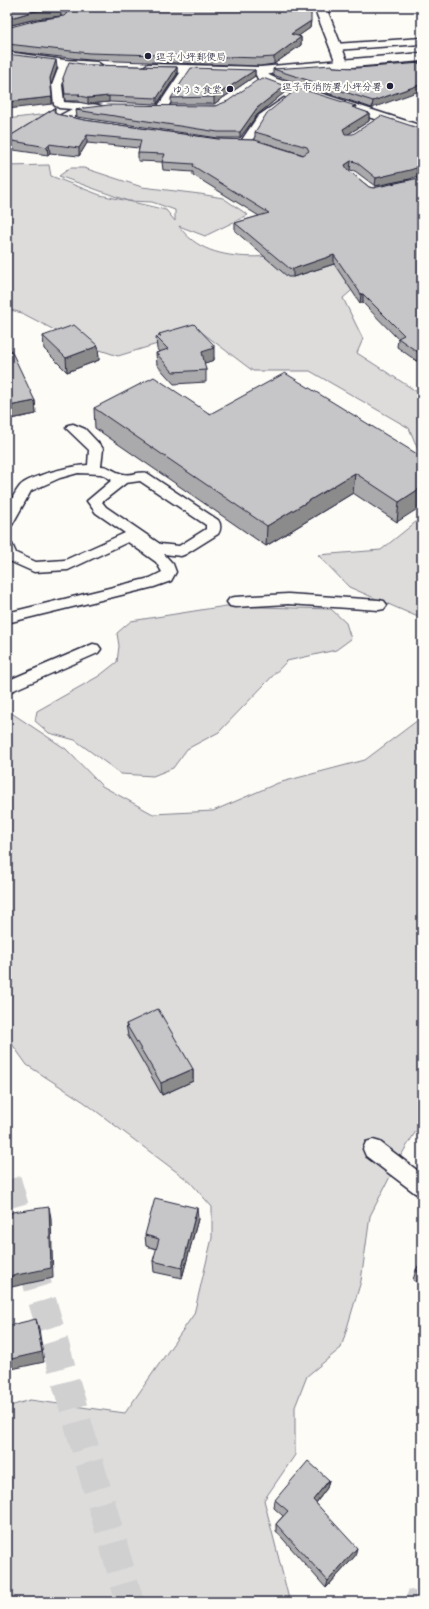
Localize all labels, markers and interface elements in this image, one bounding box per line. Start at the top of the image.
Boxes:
place label: 逗子小坪郵便局 [156,48,226,66]
marker: 逗子小坪郵便局 [143,51,153,61]
place label: 逗子市消防署小坪分署 [282,78,382,96]
place label: ゆうき食堂 [172,81,222,99]
marker: 逗子市消防署小坪分署 [385,81,395,91]
marker: ゆうき食堂 [225,84,235,94]

